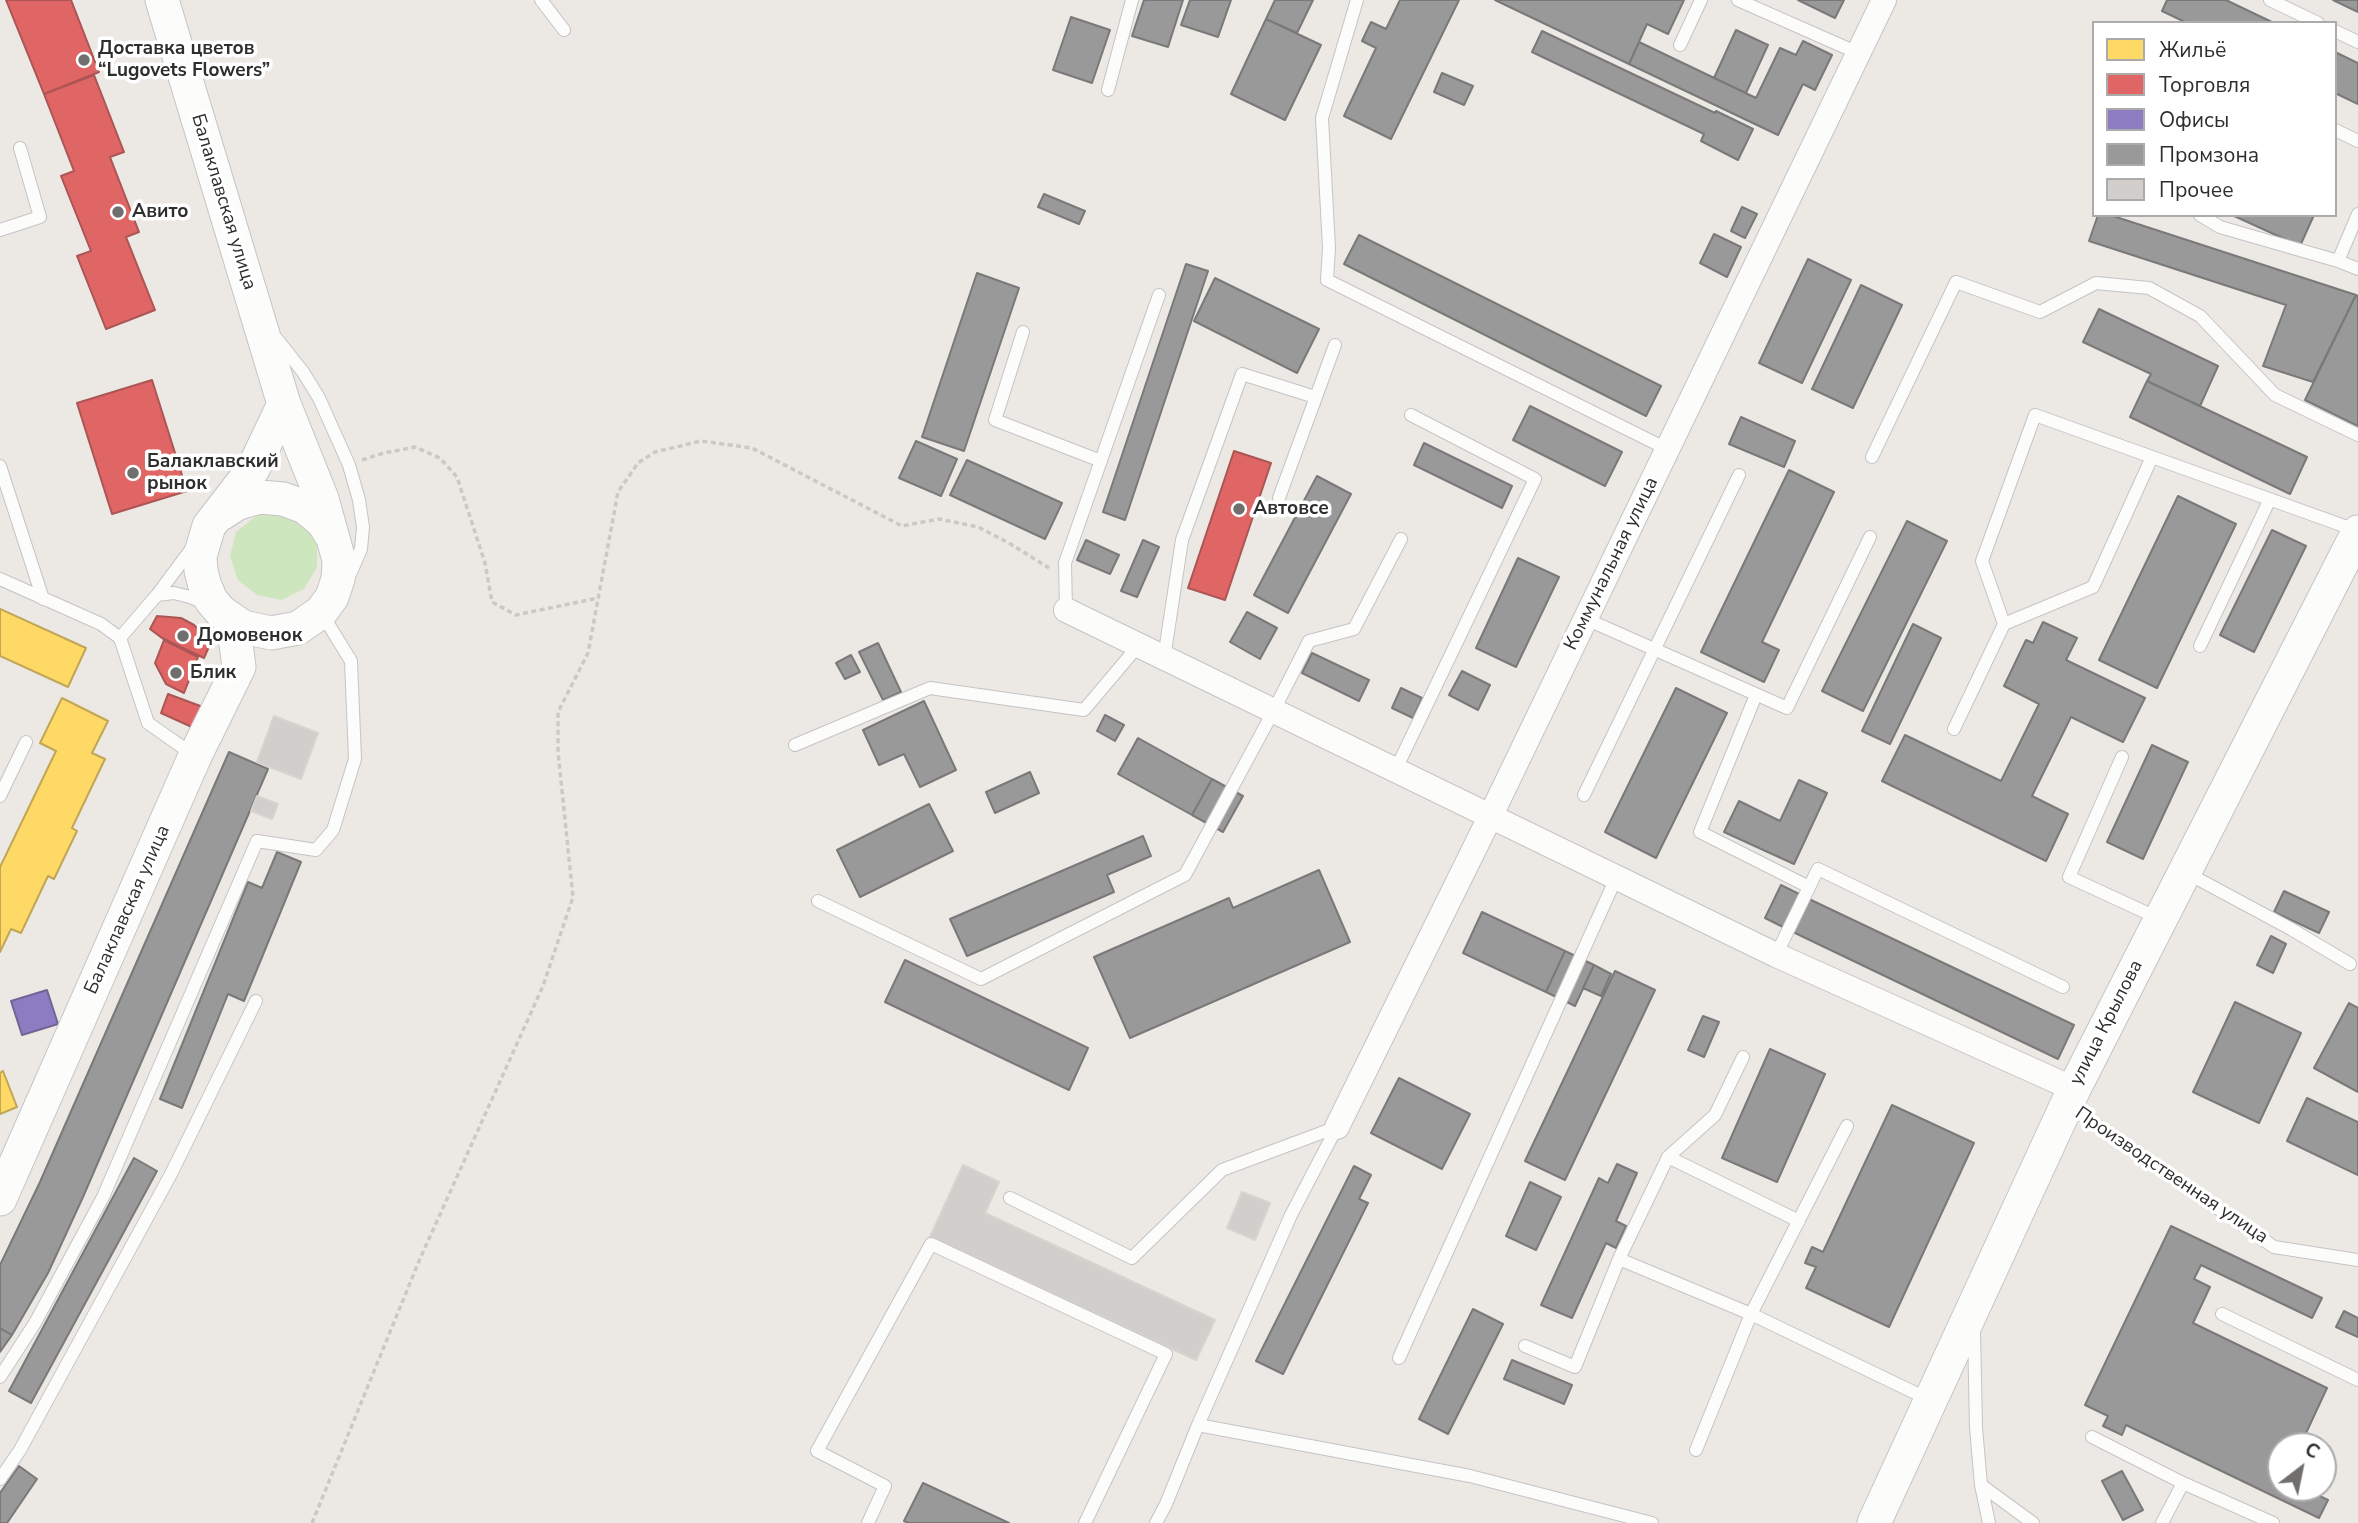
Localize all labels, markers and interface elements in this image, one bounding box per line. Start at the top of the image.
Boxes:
legend [2092,21,2337,217]
text: Жильё [2159,36,2226,64]
place label: Доставка цветов “Lugovets Flowers” [98,38,270,82]
marker: Доставка цветов “Lugovets Flowers” [76,52,92,68]
text: Торговля [2159,71,2250,99]
text: Офисы [2159,106,2229,134]
street label: Балаклавская улица [185,111,261,293]
text: Промзона [2159,141,2259,169]
text: Прочее [2159,176,2234,204]
place label: Авито [132,201,189,223]
marker: Авито [110,204,126,220]
place label: Балаклавский рынок [147,451,279,495]
marker: Балаклавский рынок [125,465,141,481]
street label: Коммунальная улица [1560,474,1664,654]
place label: Автовсе [1253,498,1329,520]
marker: Автовсе [1231,501,1247,517]
place label: Домовенок [197,625,302,647]
marker: Домовенок [175,628,191,644]
place label: Блик [190,662,236,684]
marker: Блик [168,665,184,681]
street label: Балаклавская улица [80,822,176,998]
street label: улица Крылова [2066,957,2148,1089]
street label: Производственная улица [2070,1103,2272,1249]
north arrow [2267,1432,2337,1502]
text: С [2300,1436,2324,1465]

